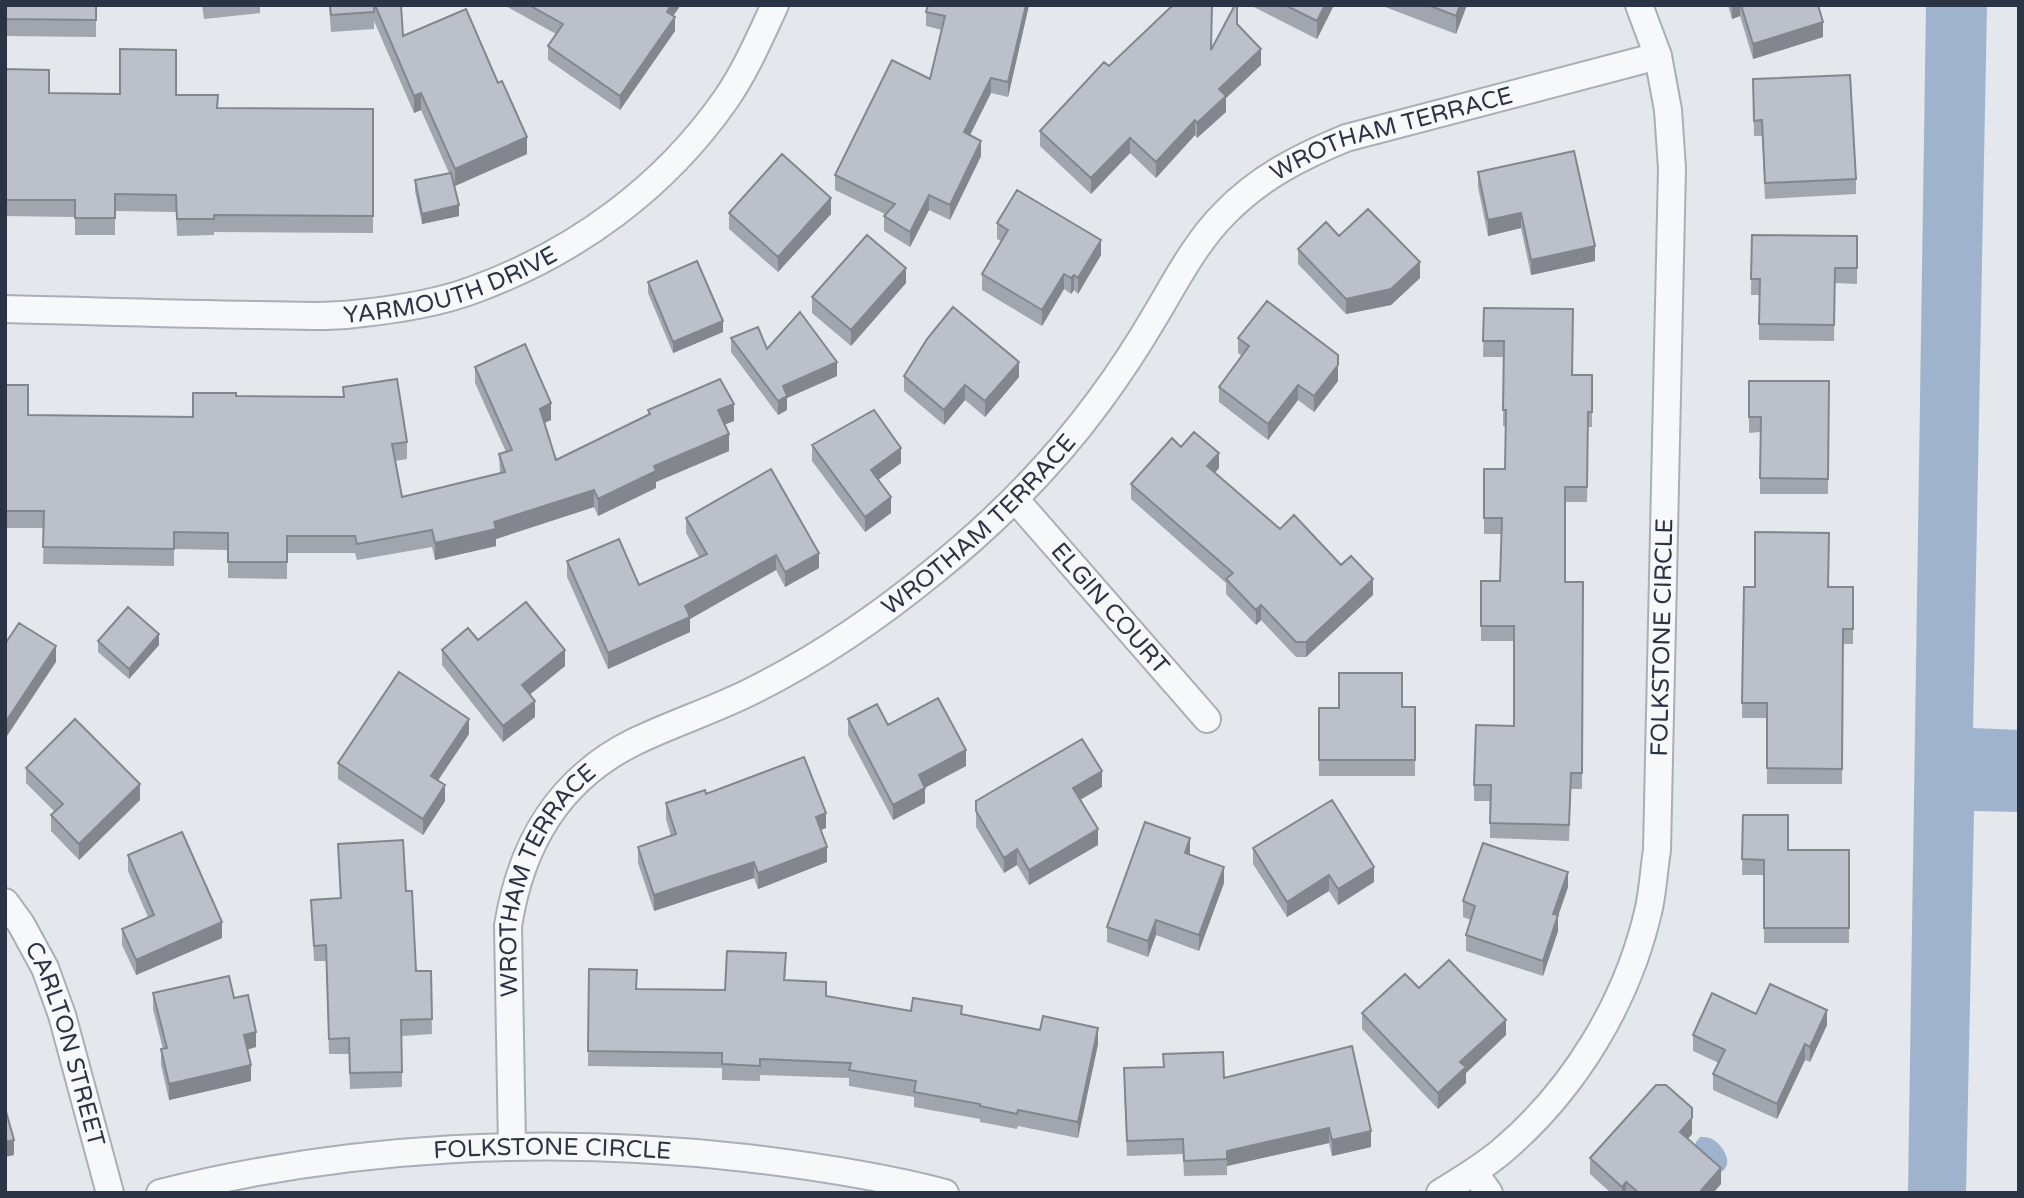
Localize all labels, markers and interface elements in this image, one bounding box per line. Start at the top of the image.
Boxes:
street label: WROTHAM TERRACE [1265,80,1516,187]
street label: YARMOUTH DRIVE [342,240,562,330]
street label: WROTHAM TERRACE [876,428,1082,621]
street label: FOLKSTONE CIRCLE [1645,518,1679,757]
street label: ELGIN COURT [1045,536,1176,680]
street label: WROTHAM TERRACE [493,757,602,997]
street label: CARLTON STREET [19,936,111,1150]
street label: FOLKSTONE CIRCLE [432,1132,672,1166]

